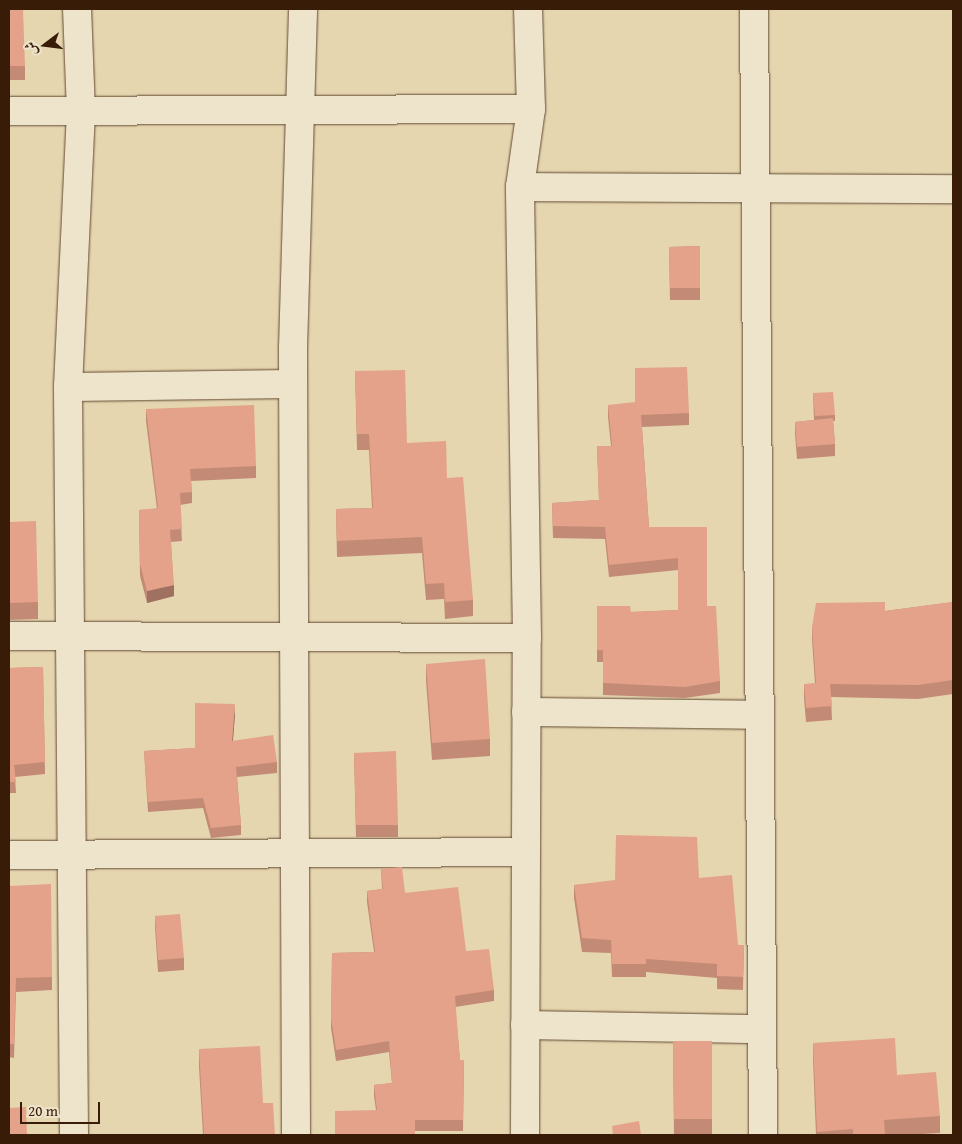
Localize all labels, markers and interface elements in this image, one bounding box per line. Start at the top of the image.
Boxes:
north arrow [20,20,70,70]
text: ش [19,40,42,58]
scale bar [22,1092,102,1124]
text: 20 m [28,1100,58,1121]

